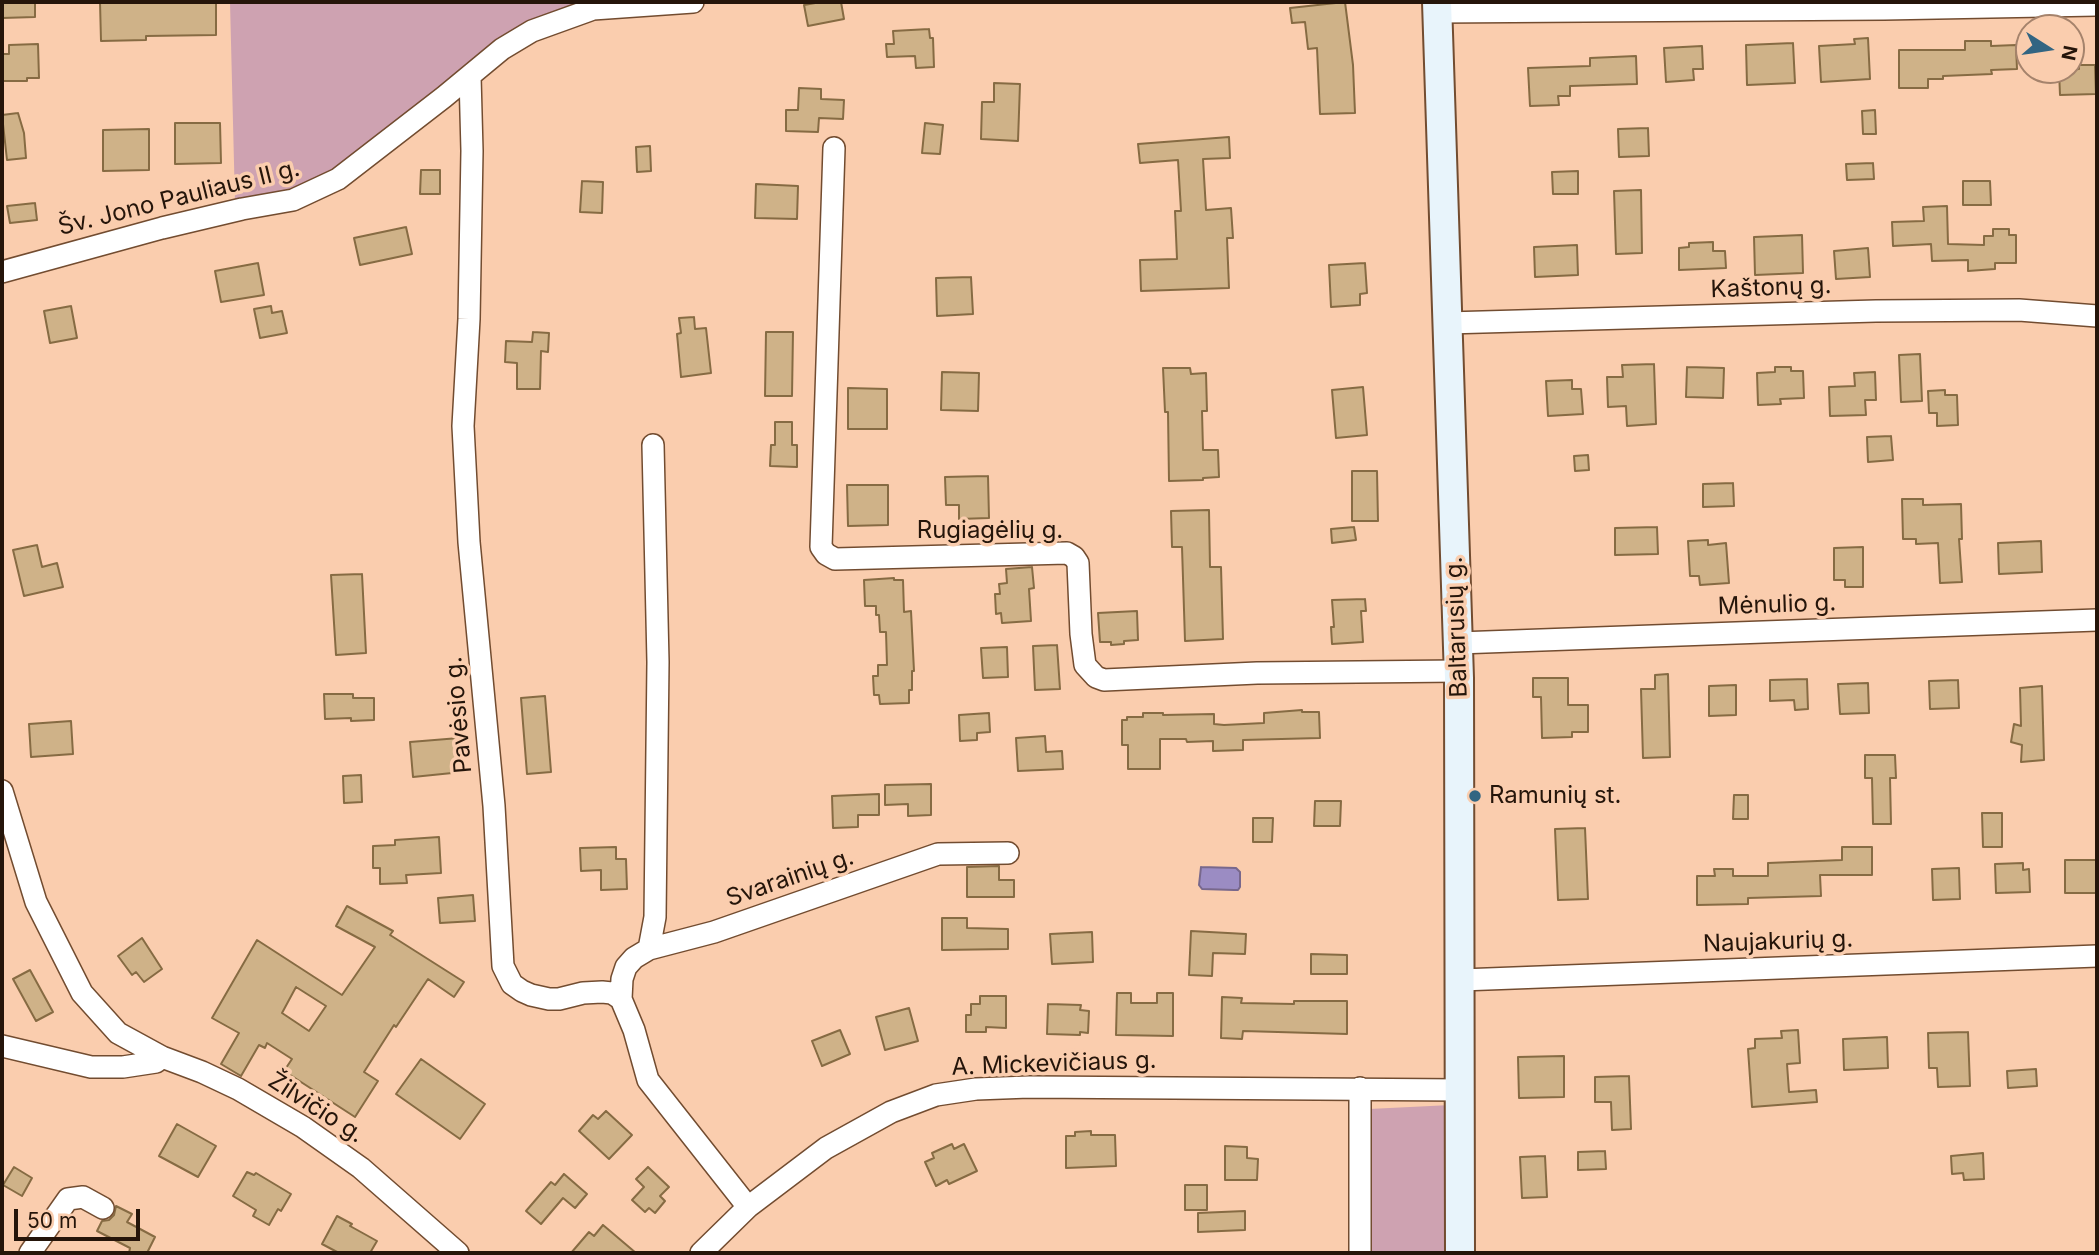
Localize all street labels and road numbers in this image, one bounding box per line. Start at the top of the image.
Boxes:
street label: Šv. Jono Pauliaus II g. [55,154,303,242]
street label: Kaštonų g. [1710,271,1832,305]
street label: Rugiagėlių g. [917,517,1063,545]
street label: Baltarusių g. [1440,556,1474,698]
street label: Mėnulio g. [1717,589,1837,621]
street label: Pavėsio g. [440,656,478,774]
street label: Svarainių g. [722,843,858,913]
street label: Naujakurių g. [1702,925,1854,959]
street label: A. Mickevičiaus g. [951,1046,1157,1082]
street label: Žilvičio g. [263,1066,369,1150]

